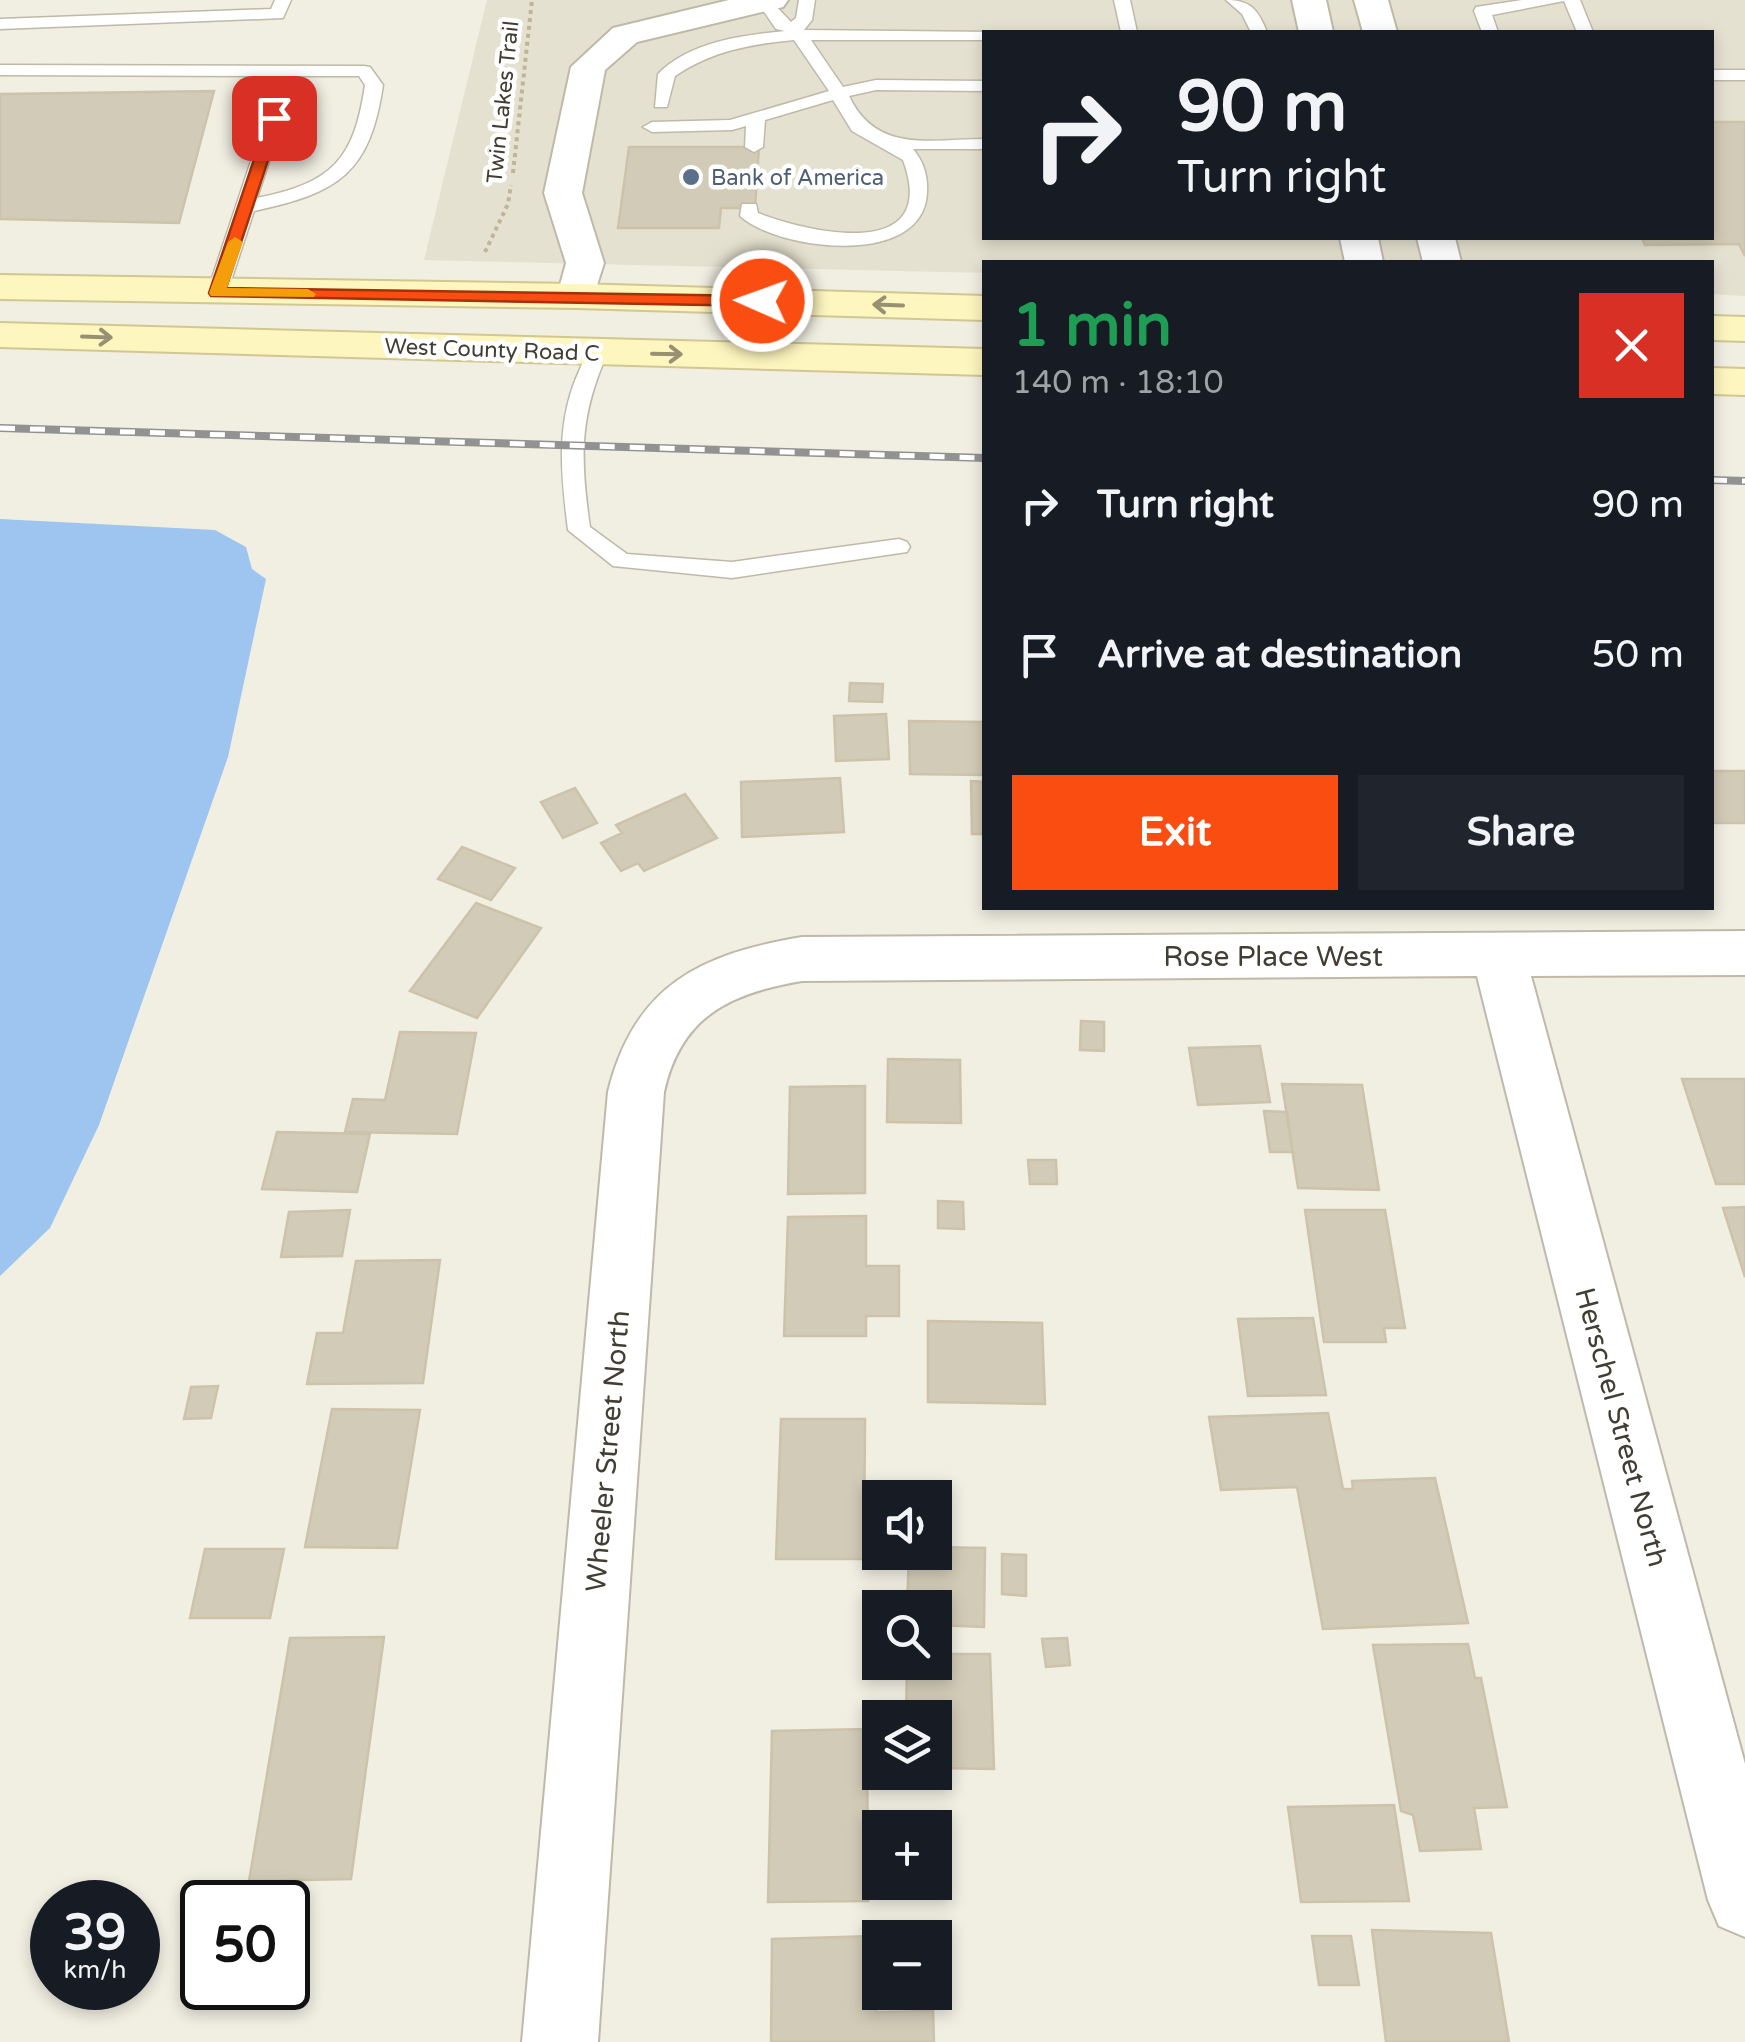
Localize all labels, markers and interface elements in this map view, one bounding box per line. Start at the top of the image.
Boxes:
street label: Twin Lakes Trail [482,20,524,185]
text: 90 m [1177,66,1347,150]
icon: right [1012,70,1142,200]
pin [232,76,317,161]
icon: arrive [247,91,302,146]
text: Turn right [1177,151,1386,205]
place label: Bank of America [711,165,884,191]
marker: Bank of America [680,166,702,188]
position arrow [710,249,814,353]
text: 1 min [1012,290,1172,362]
button: close [1579,293,1684,398]
one-way arrow [872,296,904,315]
one-way arrow [81,328,113,347]
street label: West County Road C [384,333,600,367]
one-way arrow [651,344,683,363]
text: 140 m · 18:10 [1012,364,1224,402]
icon: right [1012,478,1067,533]
text: Turn right [1097,482,1274,528]
text: 90 m [1592,482,1684,528]
icon: arrive [1012,628,1067,683]
text: Arrive at destination [1097,632,1462,678]
text: 50 m [1592,632,1684,678]
button: Exit [1012,775,1338,890]
button: Share [1358,775,1684,890]
street label: Rose Place West [1163,940,1383,974]
street label: Herschel Street North [1567,1284,1675,1571]
street label: Wheeler Street North [579,1309,637,1593]
map controls [862,1480,952,2010]
button: sound [862,1480,952,1570]
button: search [862,1590,952,1680]
button: layers [862,1700,952,1790]
button: + [862,1810,952,1900]
speed limit sign: 50 [180,1880,310,2010]
text: 39 [64,1903,126,1963]
button: − [862,1920,952,2010]
text: km/h [64,1955,126,1985]

